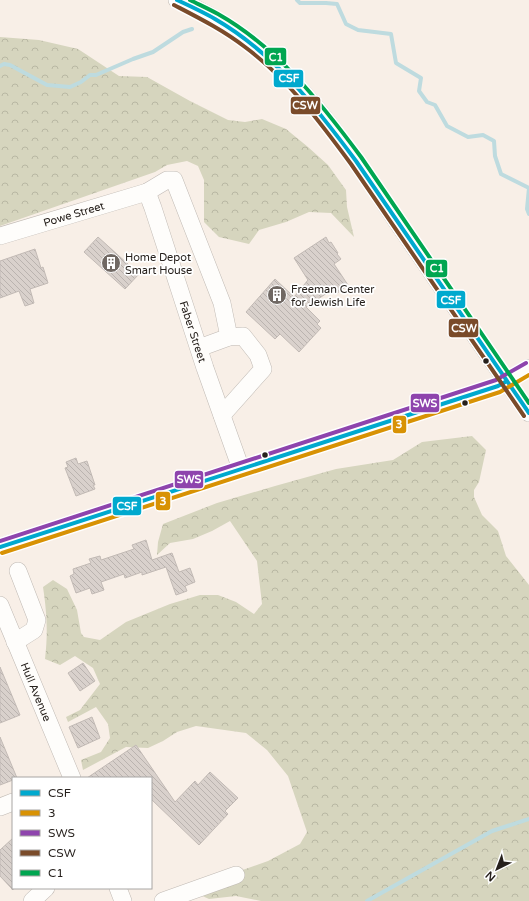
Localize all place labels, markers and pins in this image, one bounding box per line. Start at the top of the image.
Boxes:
place label: Home Depot Smart House [125,251,192,277]
building icon: Home Depot Smart House [100,252,122,274]
place label: Freeman Center for Jewish Life [291,283,375,309]
building icon: Freeman Center for Jewish Life [266,284,288,306]
unlabelled marker [481,356,491,366]
unlabelled marker [460,398,470,408]
unlabelled marker [260,450,270,460]

